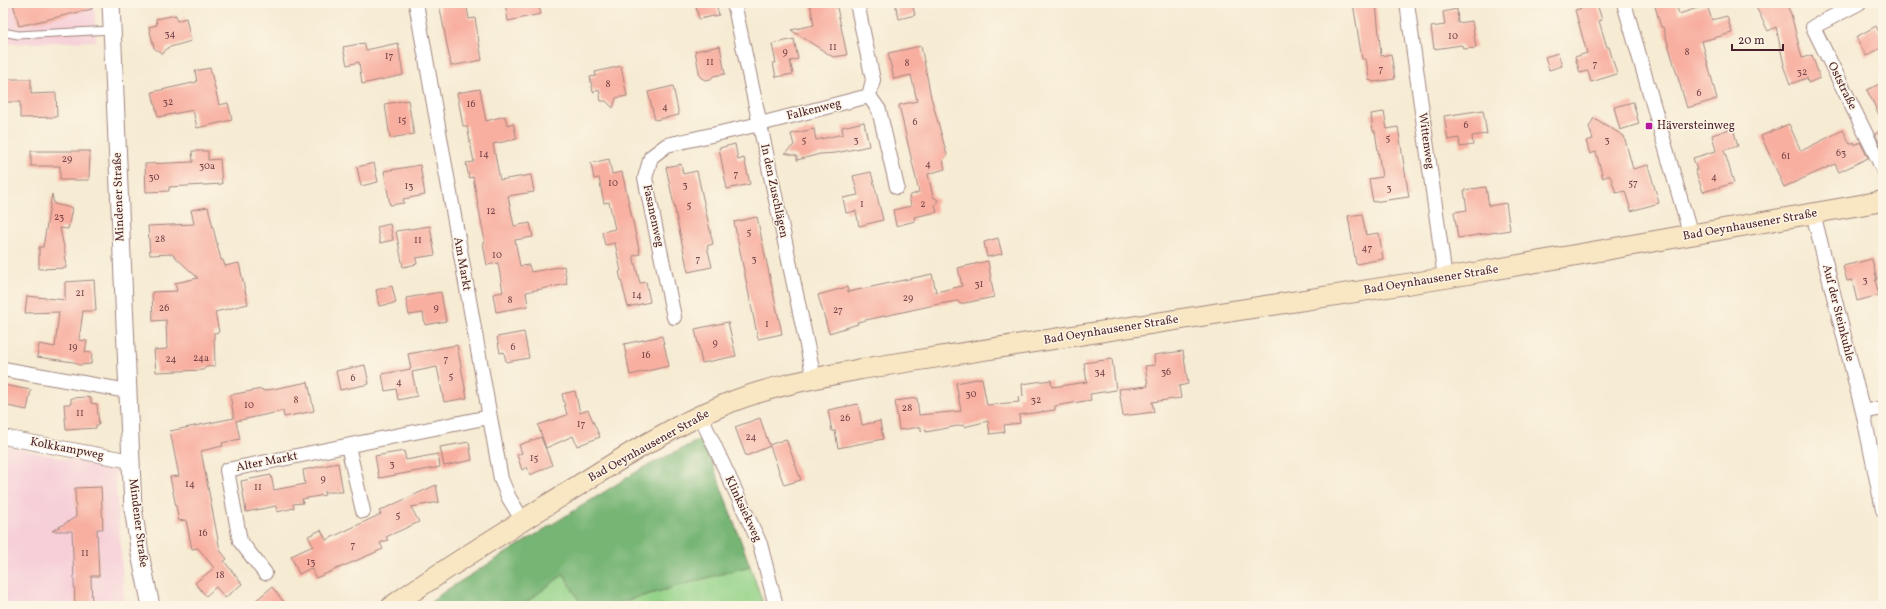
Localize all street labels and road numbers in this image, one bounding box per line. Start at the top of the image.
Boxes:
street label: Oststraße [1824,59,1861,113]
street label: Falkenweg [785,96,843,124]
street label: Wittenweg [1414,112,1438,170]
street label: In den Zuschlägen [756,142,792,240]
street label: Mindener Straße [109,152,129,242]
street label: Fasanenweg [639,183,667,249]
street label: Bad Oeynhausener Straße [1681,205,1819,245]
street label: Am Markt [449,236,475,292]
street label: Bad Oeynhausener Straße [1362,261,1500,299]
street label: Auf der Steinkuhle [1818,263,1858,363]
street label: Bad Oeynhausener Straße [1042,311,1180,349]
street label: Bad Oeynhausener Straße [586,406,713,486]
street label: Kolkkampweg [29,434,105,464]
street label: Alter Markt [235,448,299,476]
street label: Klinksiekweg [721,473,765,545]
street label: Mindener Straße [125,478,151,569]

